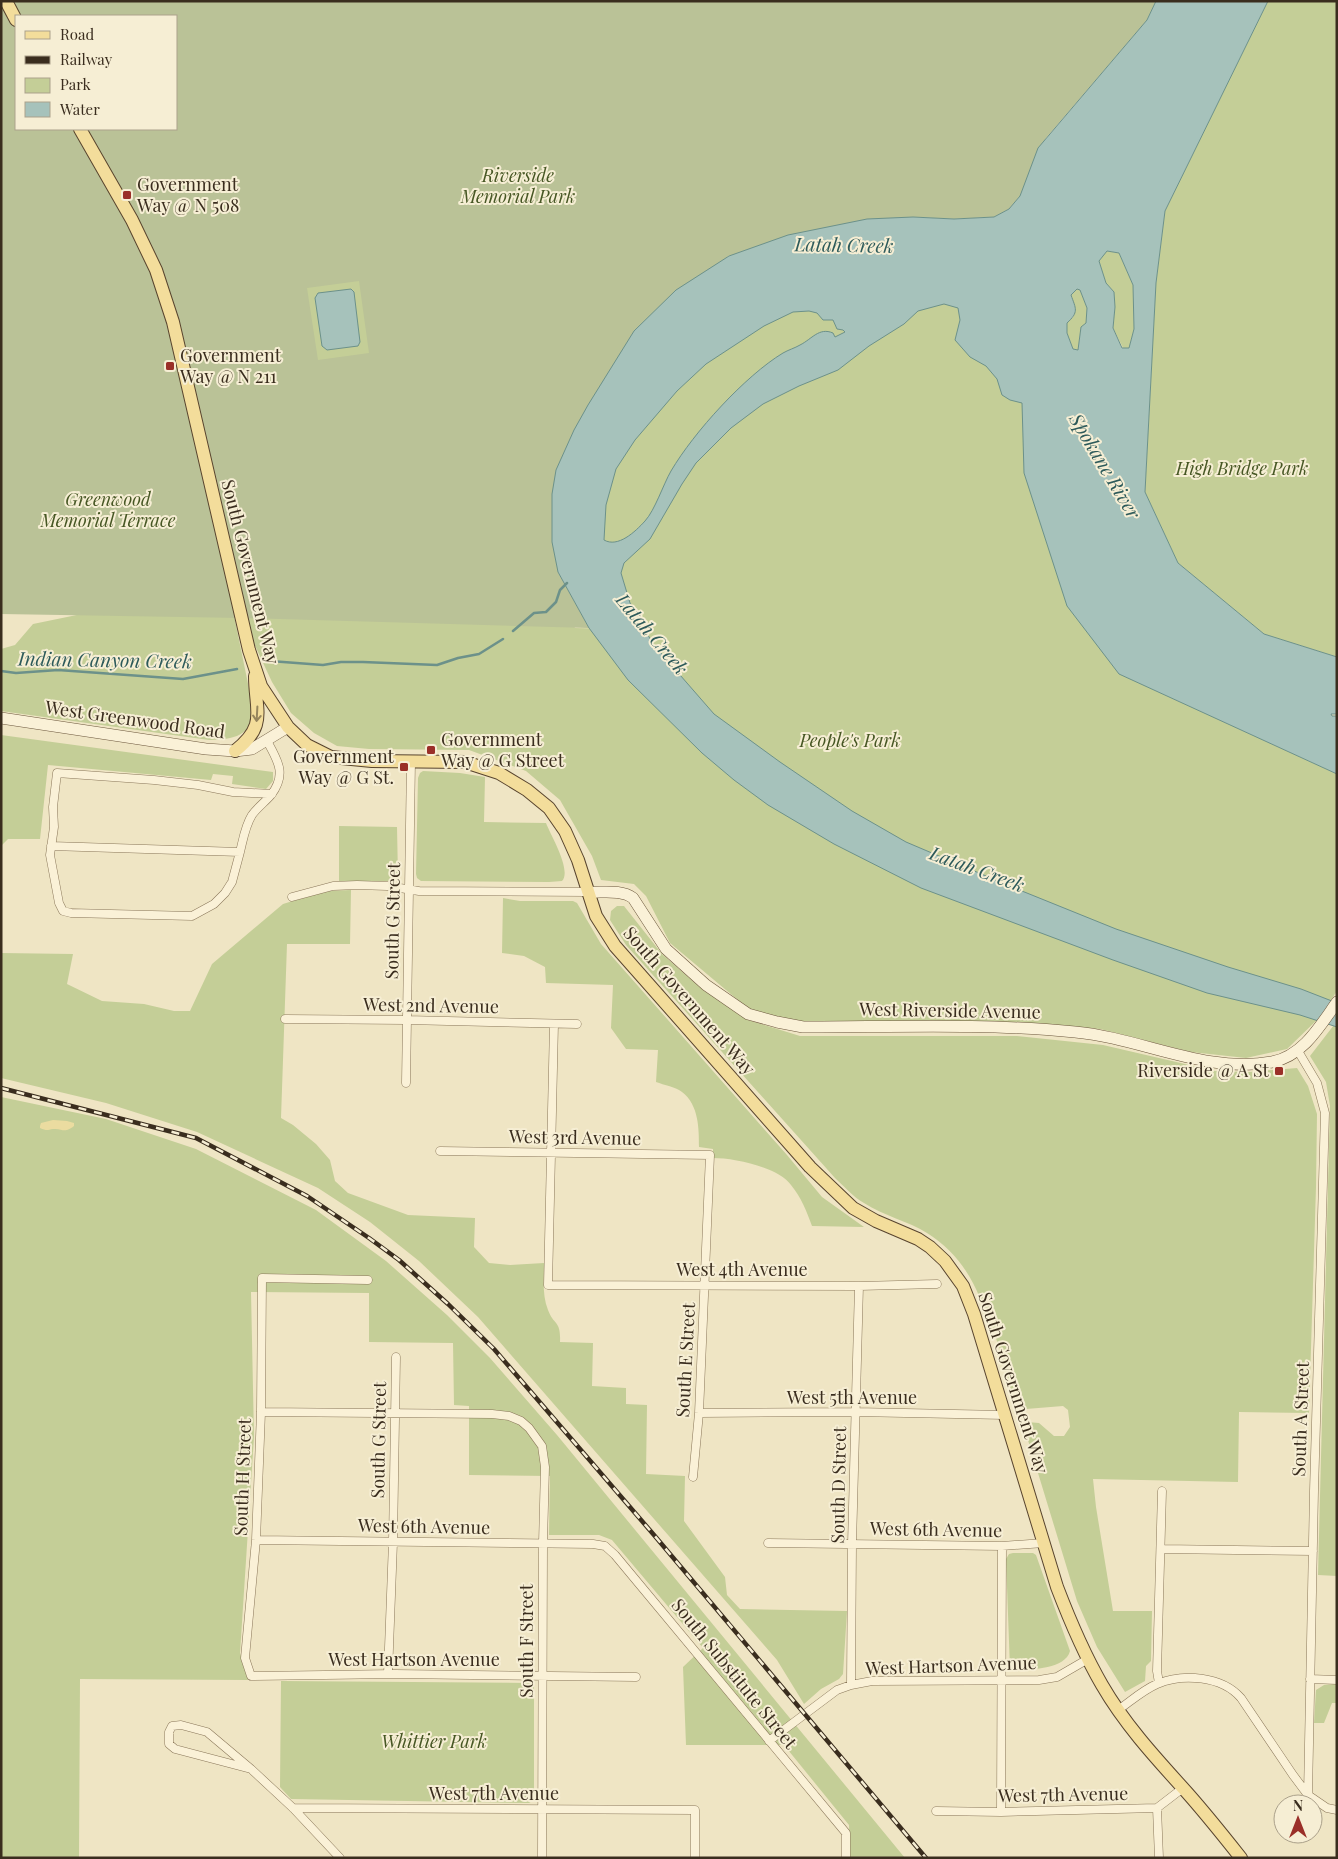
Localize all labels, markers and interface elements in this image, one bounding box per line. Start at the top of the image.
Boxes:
legend [15,15,178,130]
text: Road [60,24,94,44]
text: Railway [60,49,113,69]
text: Park [60,74,92,94]
text: Water [59,99,100,119]
park label: Riverside Memorial Park [460,163,575,208]
place label: Government Way @ N 508 [136,172,239,217]
marker: Government Way @ N 508 [121,189,133,201]
water label: Latah Creek [793,230,894,258]
place label: Government Way @ N 211 [179,343,282,388]
marker: Government Way @ N 211 [164,360,176,372]
water label: Spokane River [1064,407,1148,524]
park label: High Bridge Park [1175,456,1308,480]
street label: South Government Way [216,477,286,667]
park label: Greenwood Memorial Terrace [40,487,176,532]
water label: Latah Creek [610,586,695,680]
water label: Indian Canyon Creek [17,644,192,674]
street label: West Greenwood Road [43,694,227,744]
one-way arrow [252,705,262,721]
place label: Government Way @ G Street [440,727,565,772]
park label: People's Park [798,728,901,752]
place label: Government Way @ G St. [293,744,395,789]
marker: Government Way @ G Street [425,744,437,756]
marker: Government Way @ G St. [398,761,410,773]
water label: Latah Creek [925,839,1028,897]
street label: South G Street [379,862,405,980]
street label: South Government Way [619,921,761,1080]
street label: West 2nd Avenue [362,992,499,1018]
street label: West Riverside Avenue [858,996,1041,1024]
place label: Riverside @ A St [1137,1058,1270,1082]
marker: Riverside @ A St [1273,1065,1285,1077]
street label: West 3rd Avenue [508,1124,641,1150]
street label: West 4th Avenue [675,1257,808,1281]
street label: South Government Way [973,1289,1055,1477]
street label: South E Street [670,1301,700,1418]
street label: South A Street [1286,1360,1314,1477]
street label: South G Street [365,1381,391,1499]
street label: West 5th Avenue [786,1385,917,1409]
street label: South H Street [228,1417,256,1536]
street label: South D Street [825,1426,851,1544]
street label: West 6th Avenue [357,1513,490,1539]
street label: West 6th Avenue [869,1516,1002,1542]
street label: South F Street [514,1583,538,1698]
street label: South Substitute Street [667,1593,803,1754]
street label: West Hartson Avenue [327,1647,500,1671]
street label: West Hartson Avenue [864,1650,1037,1680]
park label: Whittier Park [381,1729,487,1753]
street label: West 7th Avenue [428,1781,559,1805]
street label: West 7th Avenue [997,1781,1128,1807]
north arrow [1273,1794,1323,1844]
text: N [1293,1796,1303,1815]

